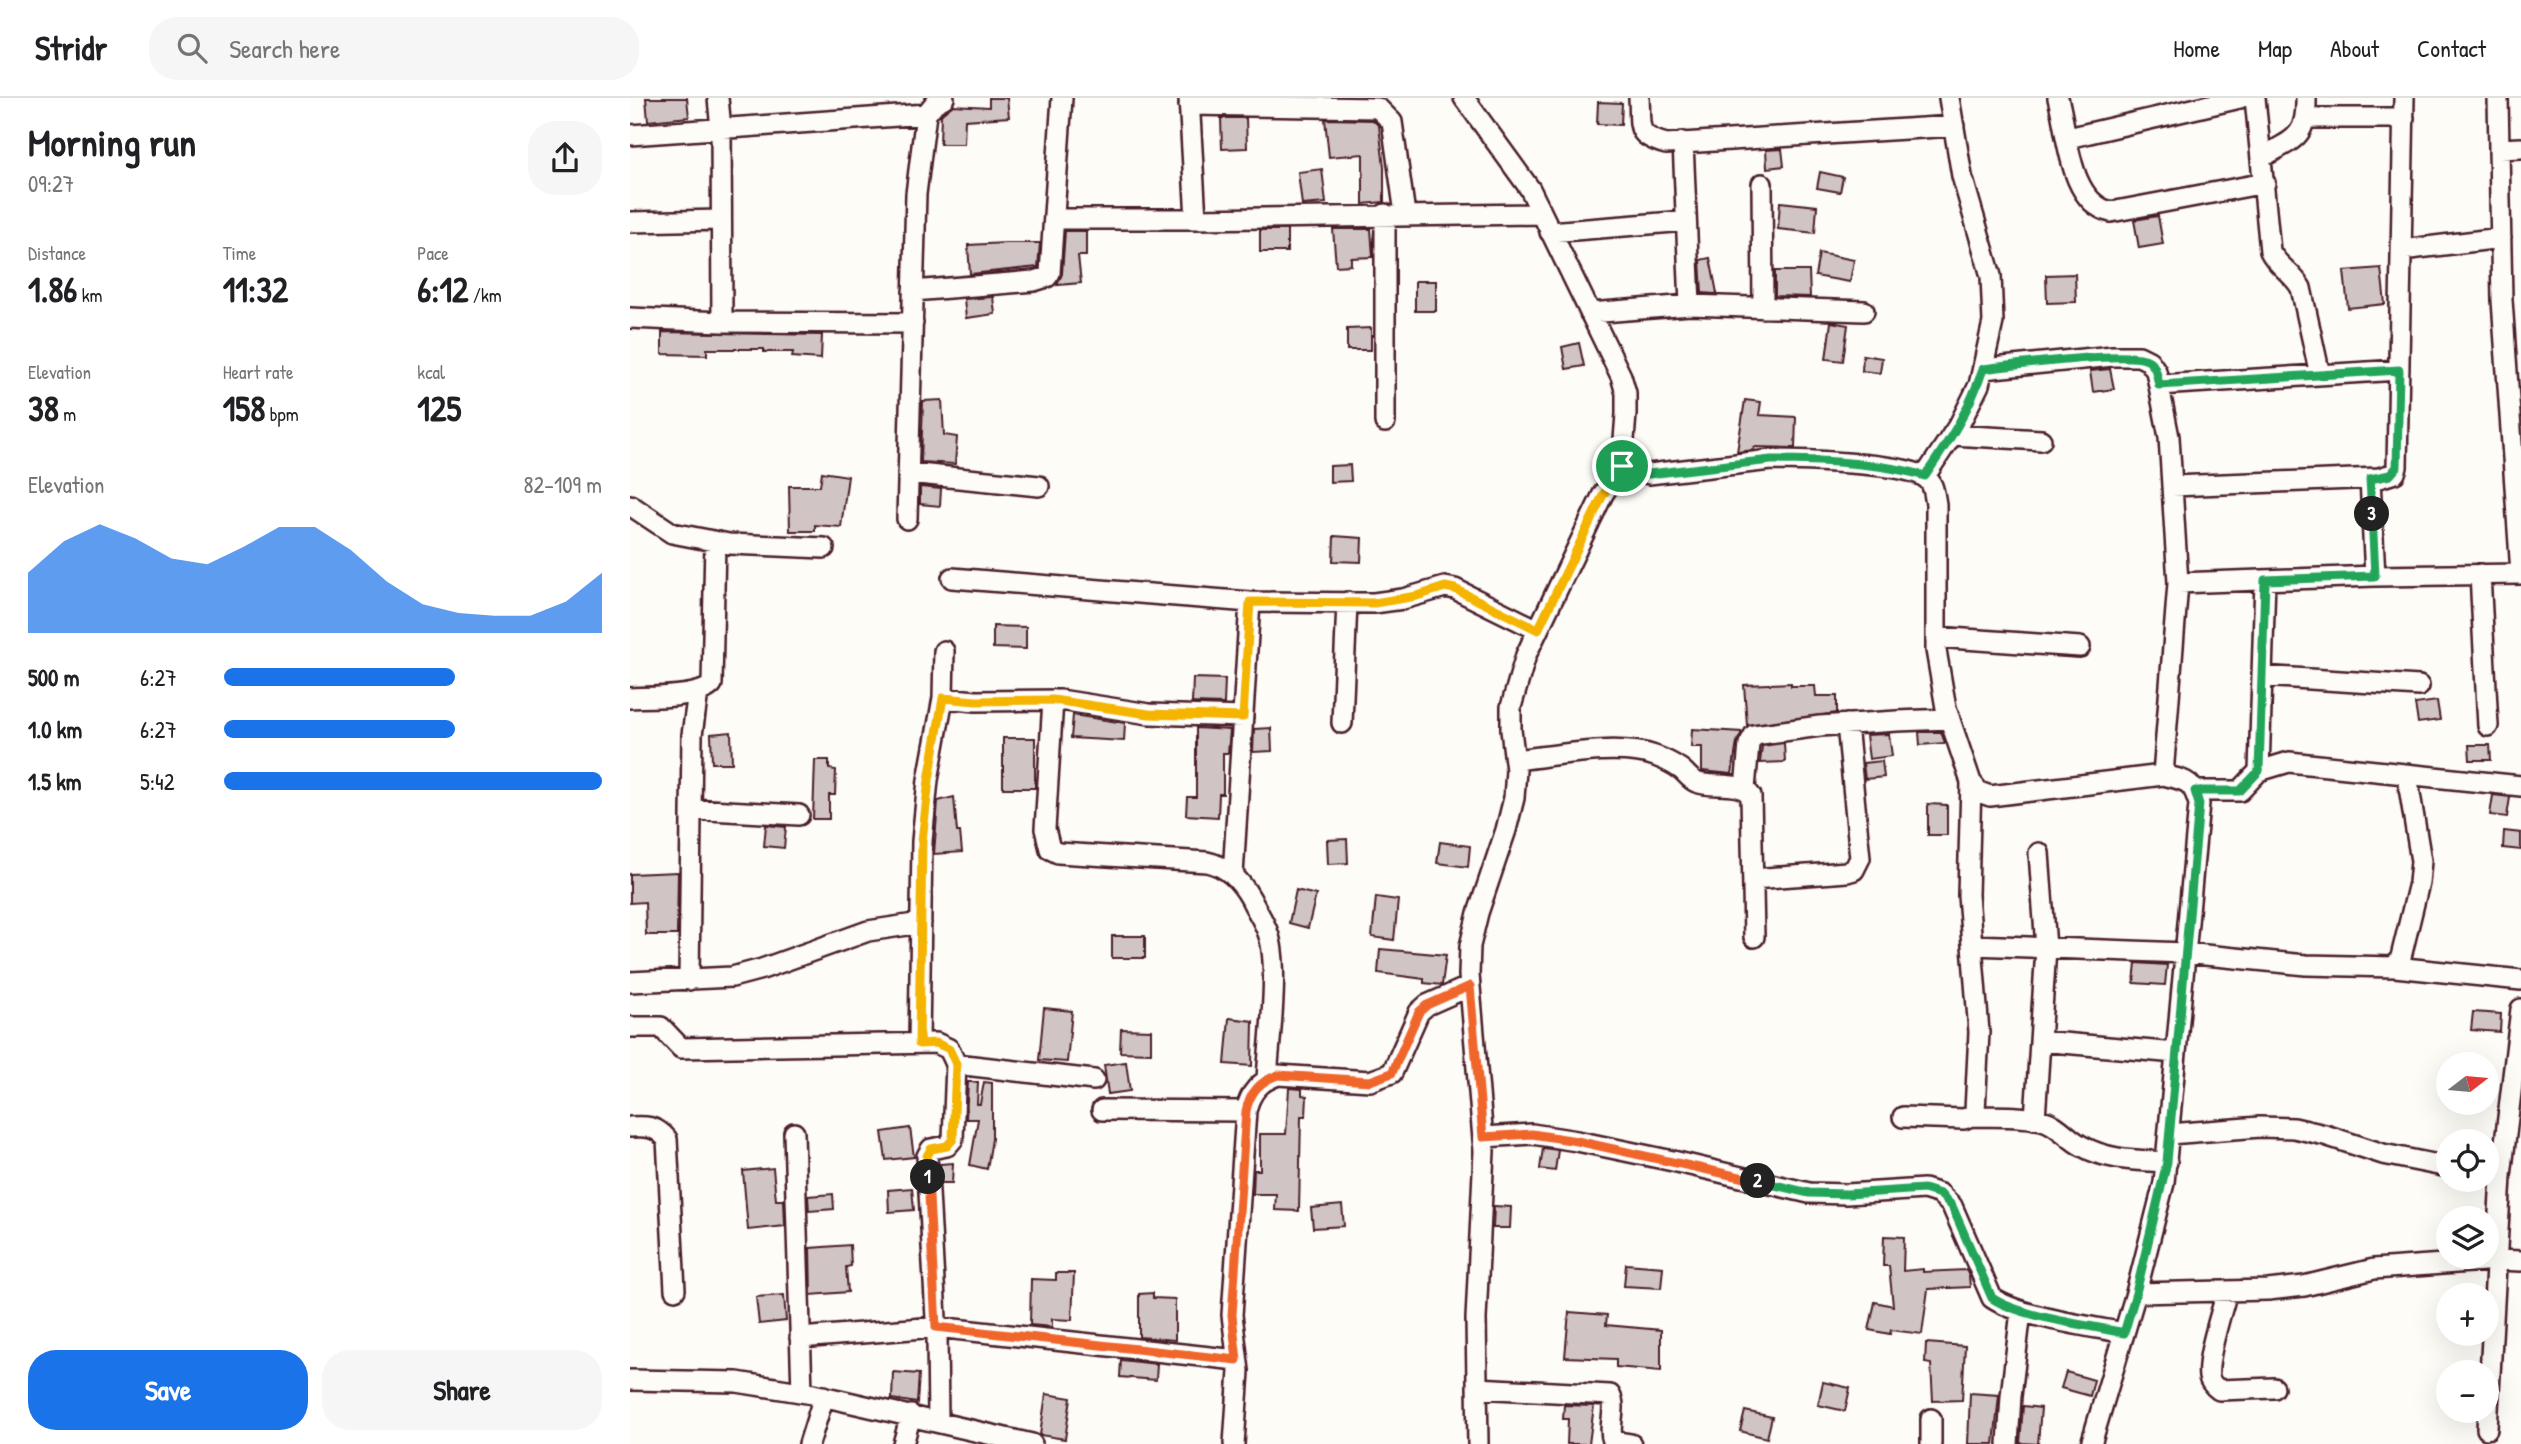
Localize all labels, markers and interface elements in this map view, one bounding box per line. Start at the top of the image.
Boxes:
search box [149,17,639,80]
text: Stridr [35,26,107,70]
icon: search [173,29,211,67]
text: Search here [229,31,340,66]
text: Home [2173,32,2220,64]
text: Map [2258,32,2292,64]
text: About [2330,32,2379,64]
text: Contact [2417,32,2486,64]
text: Morning run [28,116,196,168]
button: share [528,121,602,195]
text: 09:27 [28,168,74,199]
text: Distance [28,240,86,266]
text: Time [223,240,256,266]
text: Pace [417,240,449,266]
text: 1.86 [28,266,77,313]
text: 11:32 [223,266,288,313]
text: 6:12 [417,266,469,313]
text: km [77,282,103,308]
text: /km [469,282,502,308]
text: Elevation [28,359,91,385]
text: Heart rate [223,359,294,385]
text: kcal [417,359,445,385]
text: 38 [28,385,59,432]
text: 158 [223,385,265,432]
text: 125 [417,385,461,432]
text: m [59,401,76,427]
text: bpm [265,401,299,427]
pin [1592,436,1652,496]
icon: arrive [1603,447,1641,485]
text: Elevation [28,469,104,500]
text: 82–109 m [524,469,602,500]
pin: 3 [2354,496,2390,532]
text: 3 [2367,500,2376,526]
text: 500 m [28,662,79,693]
text: 6:27 [140,662,177,693]
text: 1.0 km [28,714,82,745]
text: 6:27 [140,714,177,745]
text: 1.5 km [28,766,81,797]
text: 5:42 [140,766,174,797]
north arrow [2436,1052,2499,1115]
map controls [2436,1052,2499,1423]
button: locate [2436,1129,2499,1192]
pin: 1 [910,1160,946,1194]
text: 1 [924,1163,931,1189]
pin: 2 [1740,1164,1776,1198]
text: 2 [1753,1167,1762,1193]
button: layers [2436,1206,2499,1269]
button: + [2436,1283,2499,1346]
button: Save [28,1350,308,1430]
button: Share [322,1350,602,1430]
button: − [2436,1360,2499,1423]

